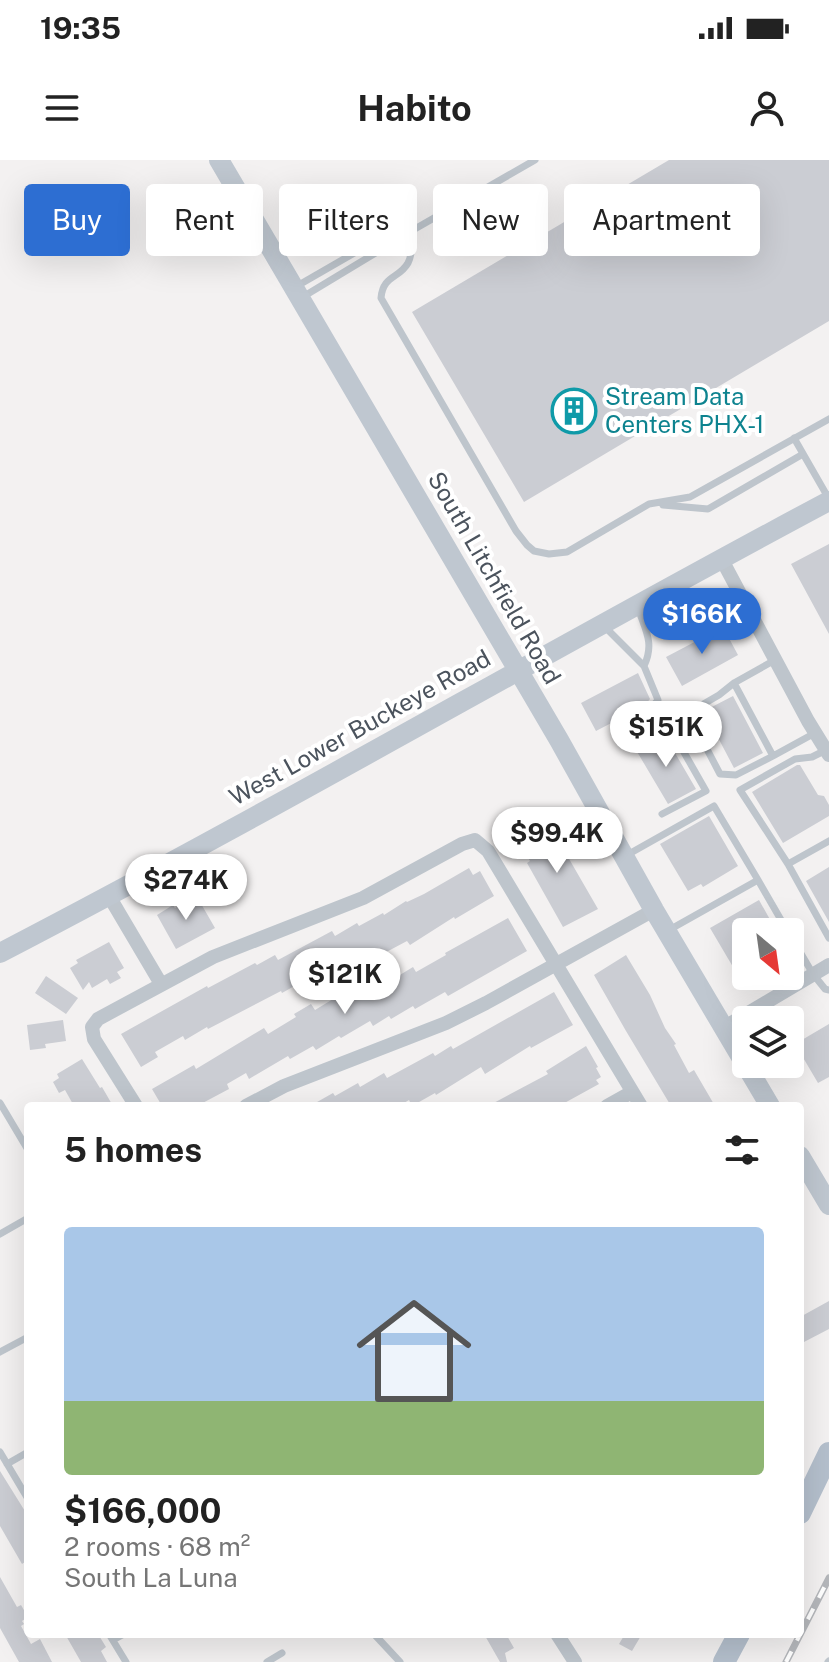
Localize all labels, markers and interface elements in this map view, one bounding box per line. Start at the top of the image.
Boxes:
text: 19:35 [40,10,121,46]
icon: menu [40,86,84,130]
icon: person [745,86,789,130]
text: Habito [357,87,472,129]
chip: Buy [24,184,130,256]
chip: Rent [146,184,263,256]
chip: Filters [279,184,417,256]
chip: New [433,184,548,256]
chip: Apartment [564,184,760,256]
place label: Stream Data Centers PHX-1 [605,382,764,438]
building icon: Stream Data Centers PHX-1 [550,387,598,435]
street label: South Litchfield Road [423,466,567,689]
pin: $166K [646,588,758,656]
text: $166K [661,598,743,629]
street label: West Lower Buckeye Road [224,644,495,811]
pin: $151K [610,701,722,769]
text: $151K [628,711,704,742]
pin: $99.4K [492,807,622,875]
text: $99.4K [510,817,604,848]
pin: $274K [130,854,242,922]
text: $274K [143,864,229,895]
north arrow [732,918,804,990]
map controls [732,918,804,1078]
pin: $121K [289,948,401,1016]
text: $121K [307,958,383,989]
button: layers [732,1006,804,1078]
icon: filters [720,1128,764,1172]
text: 5 homes [64,1130,202,1170]
icon: home [342,1279,486,1423]
text: $166,000 [64,1491,221,1531]
text: 2 rooms · 68 m² [64,1531,250,1562]
text: South La Luna [64,1562,238,1593]

